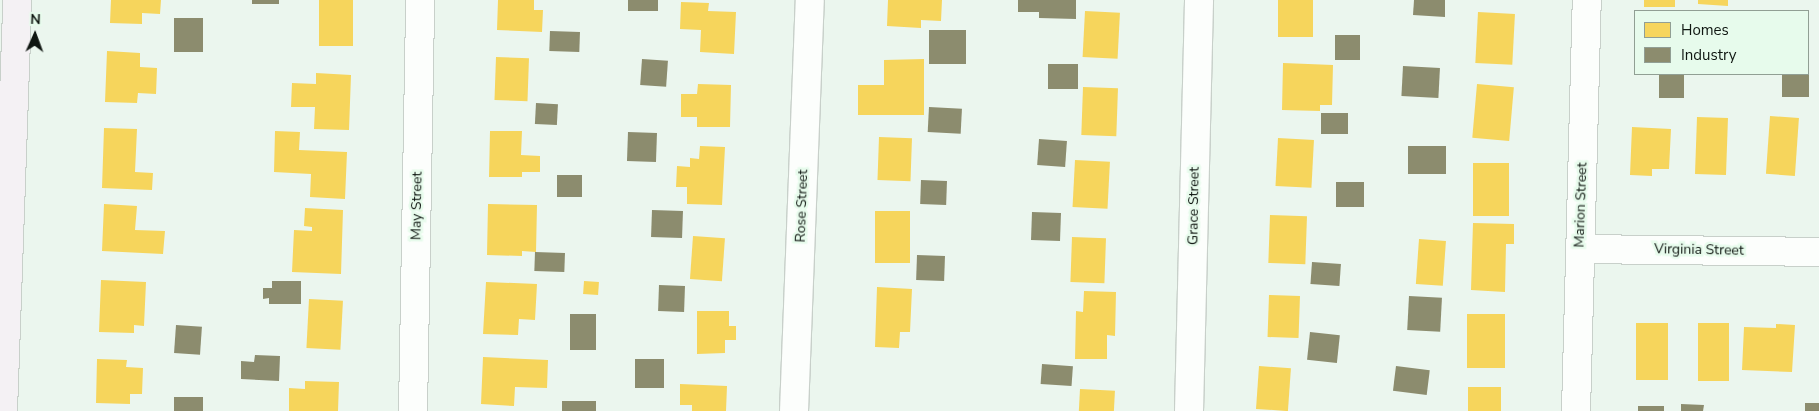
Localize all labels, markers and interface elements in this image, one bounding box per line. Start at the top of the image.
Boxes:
north arrow [10,10,60,60]
text: N [30,10,41,29]
legend [1634,10,1809,75]
text: Homes [1681,20,1729,40]
text: Industry [1681,45,1736,65]
street label: Marion Street [1571,162,1591,248]
street label: Grace Street [1185,167,1203,245]
street label: Rose Street [792,169,812,243]
street label: May Street [408,172,426,240]
street label: Virginia Street [1654,241,1744,259]

